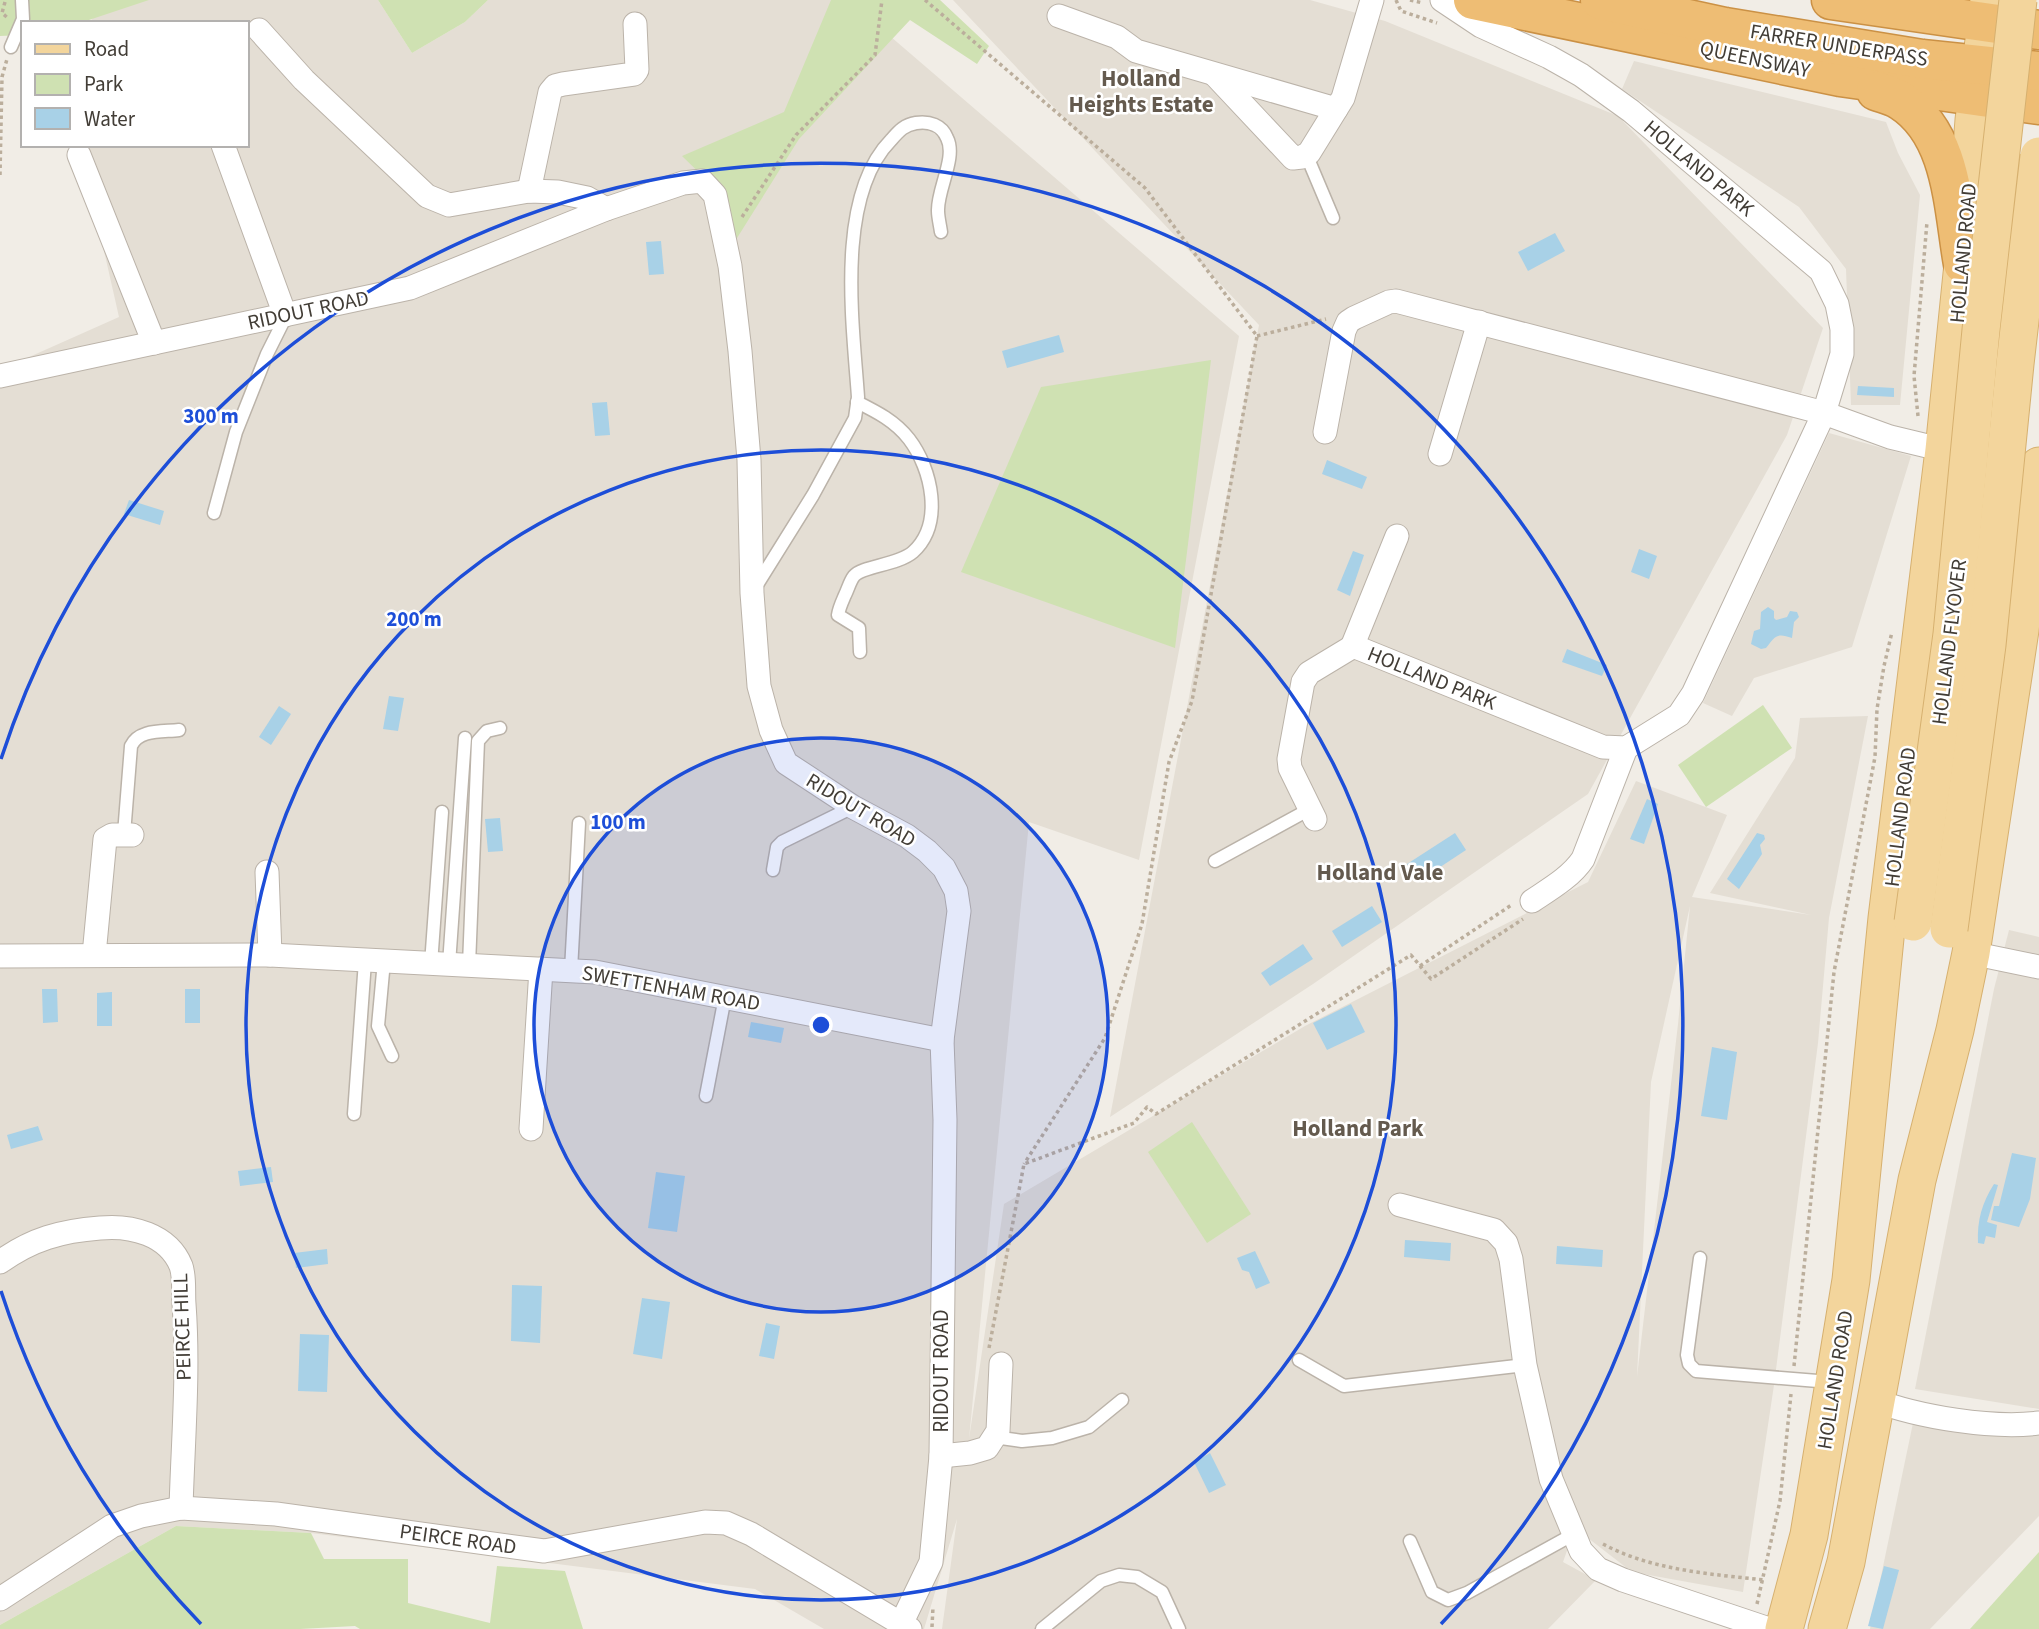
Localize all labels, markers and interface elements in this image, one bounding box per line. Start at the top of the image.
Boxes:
street label: FARRER UNDERPASS [1748,16,1930,74]
legend [21,21,248,147]
street label: QUEENSWAY [1697,33,1814,86]
text: Road [84,34,129,64]
district label: Holland Heights Estate [1068,62,1214,121]
text: Park [84,69,124,99]
text: Water [84,104,136,134]
street label: HOLLAND PARK [1637,113,1762,224]
street label: HOLLAND ROAD [1942,182,1984,324]
street label: RIDOUT ROAD [245,283,371,337]
text: 300 m [183,401,239,431]
street label: HOLLAND FLYOVER [1924,558,1974,726]
text: 200 m [386,604,442,634]
street label: HOLLAND PARK [1363,638,1502,718]
street label: HOLLAND ROAD [1877,746,1923,888]
street label: RIDOUT ROAD [800,765,922,855]
text: 100 m [590,807,646,837]
district label: Holland Vale [1316,856,1444,889]
street label: SWETTENHAM ROAD [580,958,762,1018]
centre of rings [809,1013,833,1037]
district label: Holland Park [1292,1112,1424,1145]
street label: PEIRCE HILL [165,1273,199,1381]
street label: HOLLAND ROAD [1809,1308,1861,1452]
street label: RIDOUT ROAD [926,1309,956,1433]
street label: PEIRCE ROAD [398,1516,518,1562]

